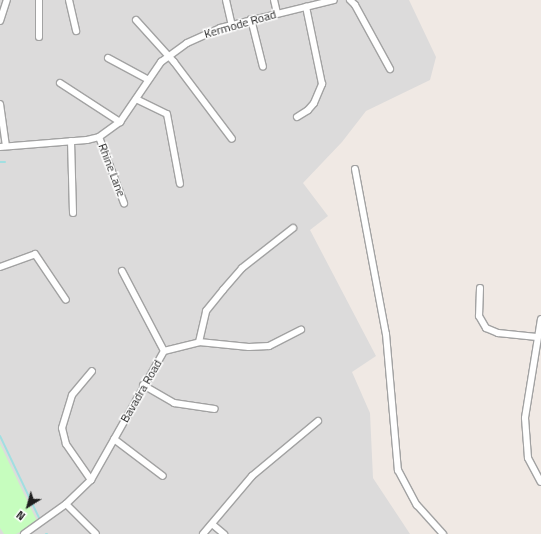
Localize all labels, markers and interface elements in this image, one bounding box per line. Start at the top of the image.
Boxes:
street label: Kermode Road [202,7,278,41]
street label: Rhine Lane [95,141,129,199]
street label: Bavadra Road [117,357,165,425]
north arrow [8,486,48,526]
text: N [13,507,29,524]

